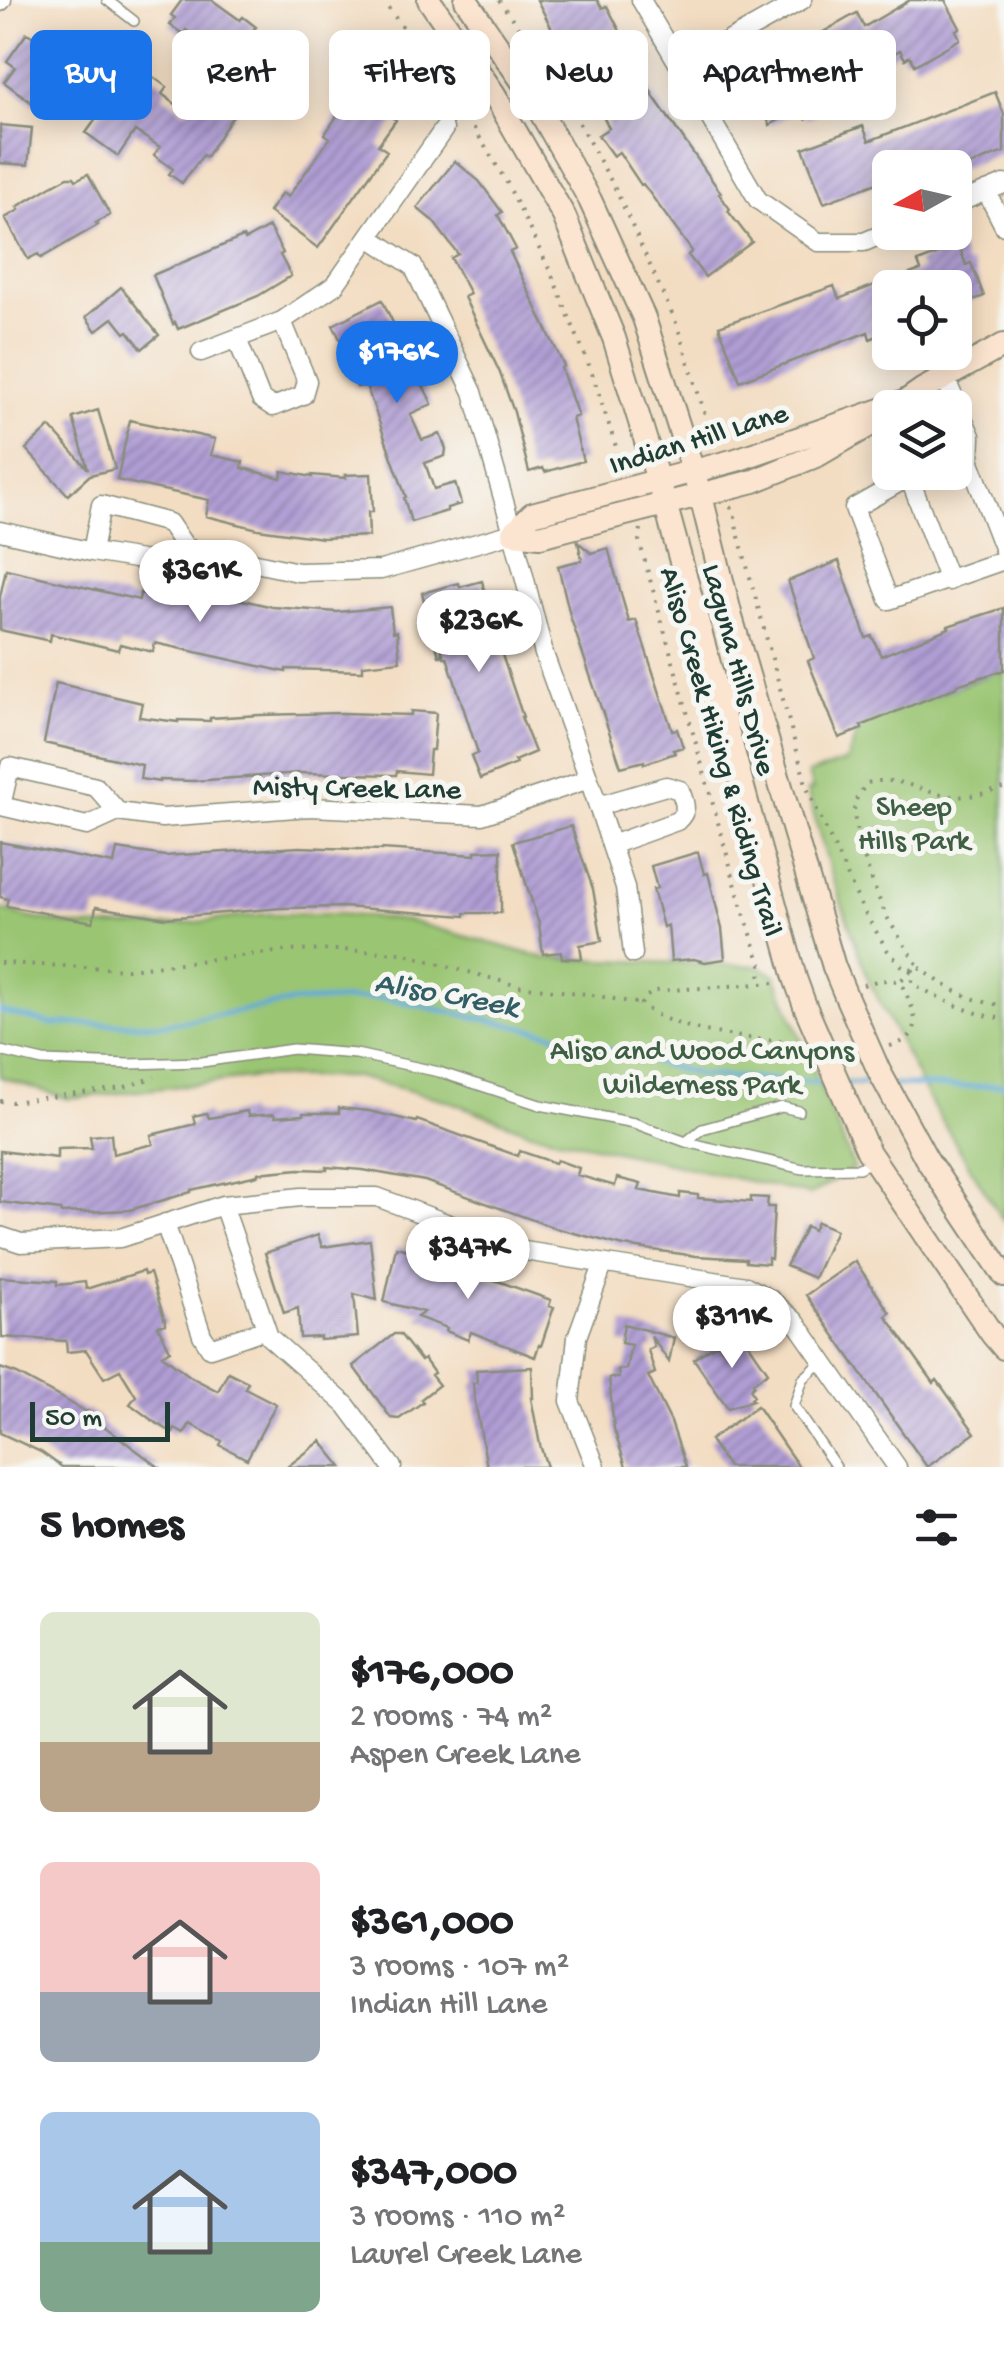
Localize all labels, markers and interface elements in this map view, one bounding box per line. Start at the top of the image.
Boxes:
chip: Buy [30,30,152,120]
chip: Rent [172,30,309,120]
chip: Filters [329,30,490,120]
chip: New [510,30,648,120]
chip: Apartment [668,30,896,120]
north arrow [872,150,972,250]
map controls [872,150,972,490]
button: locate [872,270,972,370]
pin: $176K [327,321,467,406]
text: $176K [358,334,436,372]
button: layers [872,390,972,490]
street label: Indian Hill Lane [606,397,793,485]
pin: $361K [130,540,270,625]
text: $361K [161,553,239,591]
street label: Laguna Hills Drive [692,561,782,780]
street label: Aliso Creek Hiking & Riding Trail [649,564,788,941]
pin: $236K [409,590,549,675]
text: $236K [439,603,519,641]
street label: Misty Creek Lane [253,771,462,810]
park label: Sheep Hills Park [858,792,973,861]
water label: Aliso Creek [372,966,523,1029]
park label: Aliso and Wood Canyons Wilderness Park [550,1036,855,1105]
pin: $347K [398,1217,538,1302]
text: $347K [428,1230,508,1268]
pin: $311K [662,1286,802,1371]
text: $311K [695,1299,769,1337]
scale bar [30,1397,170,1442]
text: 50 m [45,1403,102,1436]
icon: filters [909,1500,964,1555]
text: 5 homes [40,1503,183,1552]
text: $176,000 [350,1650,514,1699]
icon: home [120,1652,240,1772]
text: 2 rooms · 74 m² [350,1699,552,1737]
text: Aspen Creek Lane [350,1737,580,1775]
text: $361,000 [350,1900,514,1949]
icon: home [120,1902,240,2022]
text: 3 rooms · 107 m² [350,1949,569,1987]
text: Indian Hill Lane [350,1987,547,2025]
text: $347,000 [350,2150,517,2199]
icon: home [120,2152,240,2272]
text: 3 rooms · 110 m² [350,2199,565,2237]
text: Laurel Creek Lane [350,2237,582,2275]

